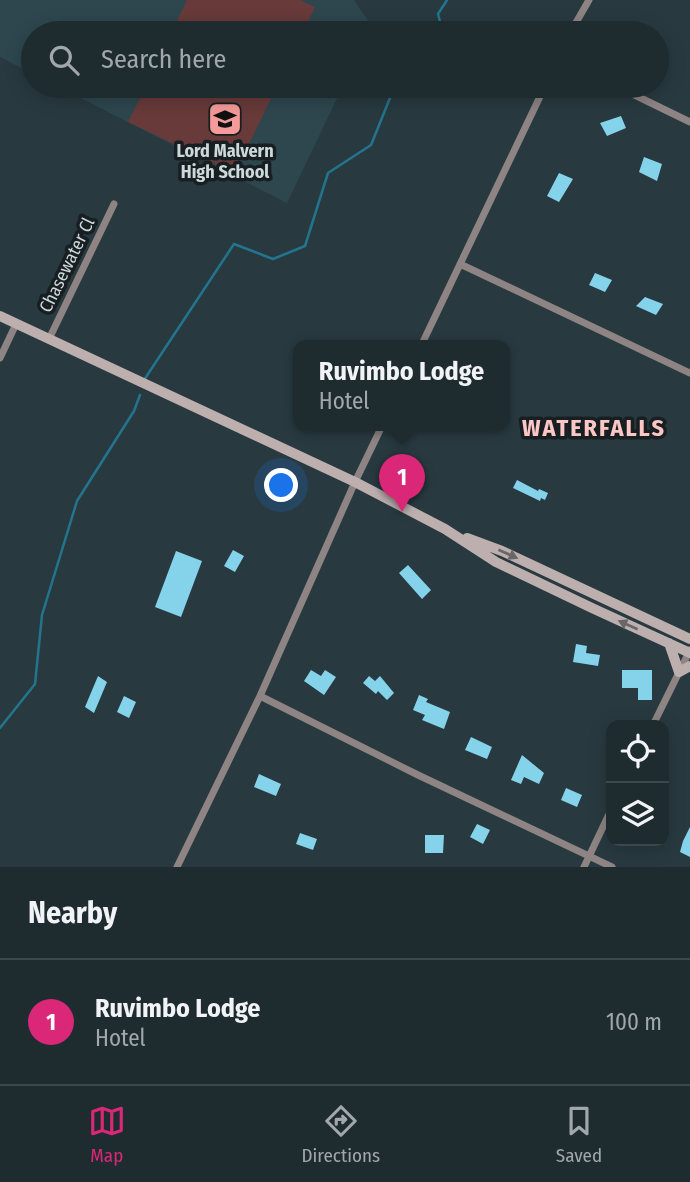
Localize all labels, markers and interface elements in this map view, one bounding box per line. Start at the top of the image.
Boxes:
search box [21,21,669,98]
icon: search [45,41,83,79]
text: Search here [101,44,226,75]
school or university icon: Lord Malvern High School [206,100,244,138]
place label: Lord Malvern High School [176,140,274,183]
street label: Chasewater Cl [35,214,100,316]
popup [293,340,510,431]
text: Ruvimbo Lodge [319,356,484,387]
text: Hotel [319,387,369,415]
district label: WATERFALLS [522,414,666,442]
pin: 1 [379,454,425,512]
your location [264,468,298,502]
one-way arrow [498,549,519,560]
one-way arrow [618,619,638,631]
map controls [606,720,669,846]
button: locate [606,720,669,783]
button: layers [606,783,669,846]
text: Nearby [28,895,117,931]
text: Ruvimbo Lodge [95,993,260,1024]
text: 1 [46,1008,56,1036]
text: 100 m [606,1008,662,1036]
text: Hotel [95,1024,146,1052]
tab: Map [88,1102,126,1167]
tab: Directions [302,1102,380,1167]
tab: Saved [556,1102,602,1167]

